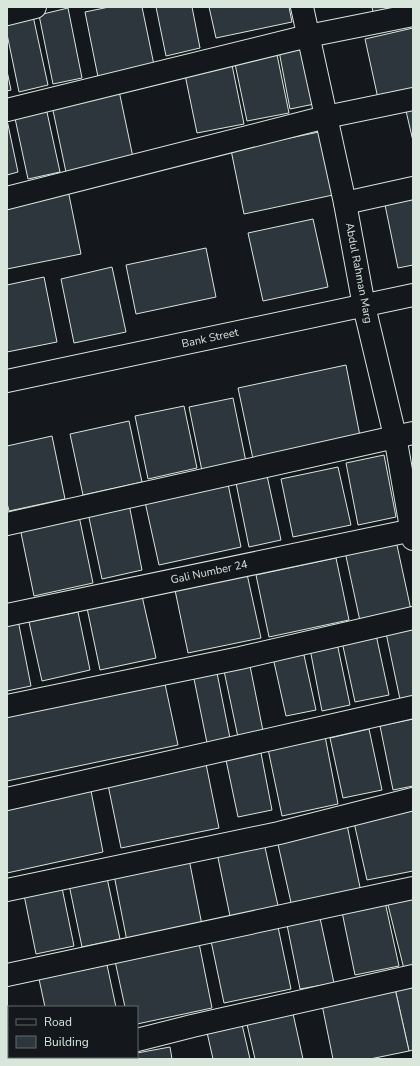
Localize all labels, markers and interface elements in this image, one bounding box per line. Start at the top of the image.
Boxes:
street label: Abdul Rahman Marg [342,221,376,325]
street label: Bank Street [180,325,240,351]
street label: Gali Number 24 [169,556,249,587]
legend [8,1006,138,1058]
text: Road [44,1014,72,1030]
text: Building [44,1034,89,1050]

